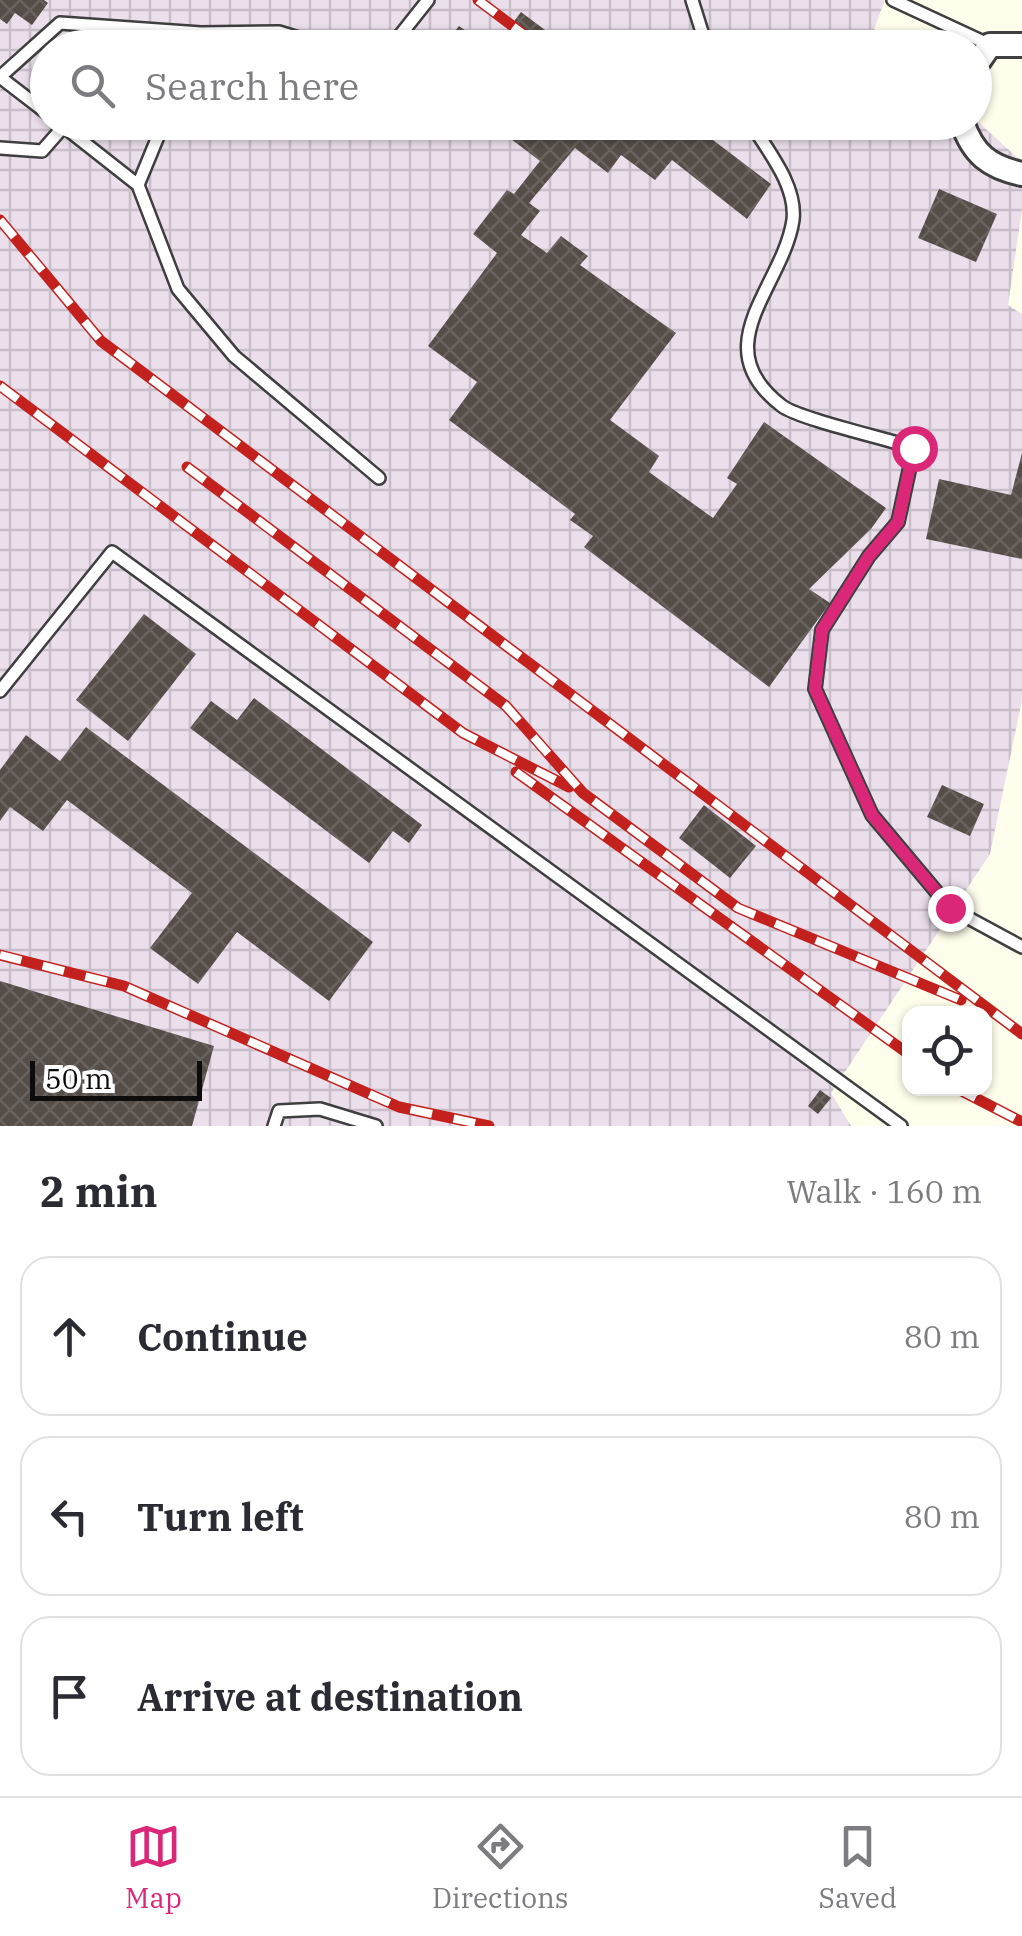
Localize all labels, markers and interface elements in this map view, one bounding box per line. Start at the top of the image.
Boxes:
search box [30,30,992,140]
icon: search [65,58,120,113]
text: Search here [145,61,359,110]
route start [892,426,938,472]
route end [928,886,974,932]
map controls [902,1006,992,1096]
button: locate [902,1006,992,1096]
scale bar [30,1056,202,1100]
text: 50 m [45,1060,112,1097]
text: 2 min [40,1164,158,1219]
text: Walk · 160 m [786,1170,982,1212]
icon: ahead [42,1309,97,1364]
text: Continue [137,1312,308,1361]
text: 80 m [904,1315,980,1357]
icon: left [42,1489,97,1544]
text: Turn left [137,1492,304,1541]
text: 80 m [904,1495,980,1537]
icon: arrive [42,1669,97,1724]
text: Arrive at destination [137,1672,523,1721]
tab: Map [125,1819,182,1916]
tab: Directions [432,1819,569,1916]
tab: Saved [819,1819,897,1916]

